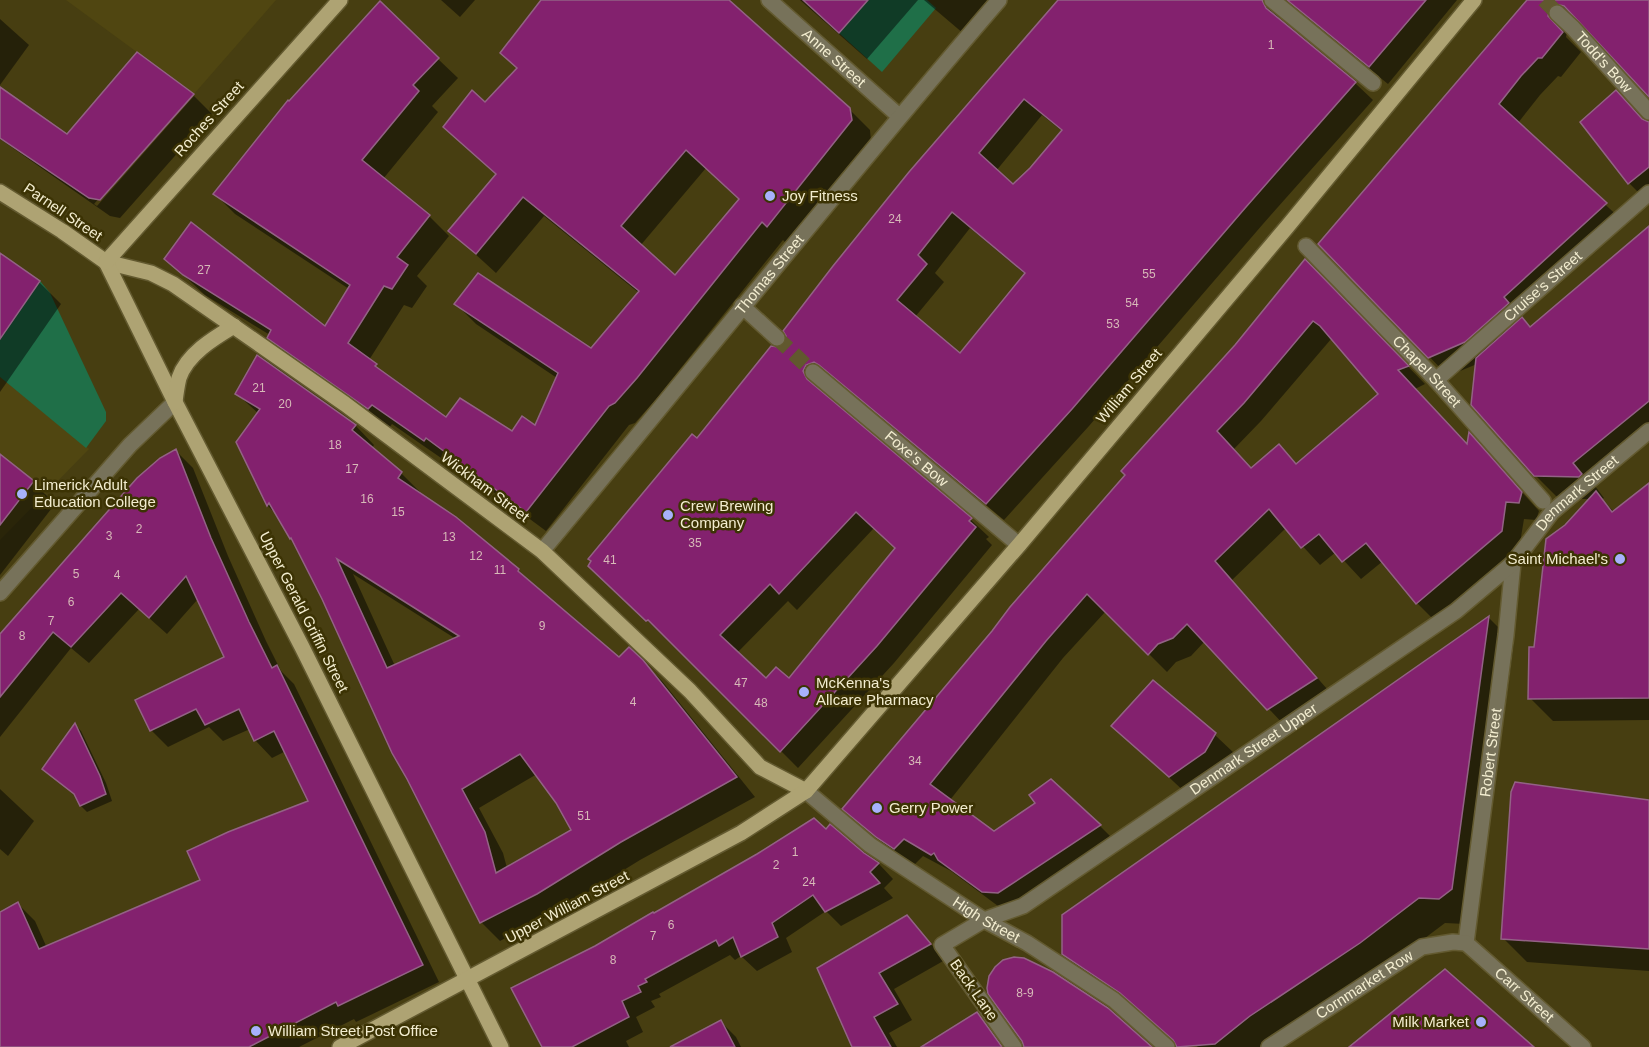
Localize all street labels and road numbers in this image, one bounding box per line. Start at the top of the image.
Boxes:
street label: Anne Street [799,25,870,91]
street label: Todd's Bow [1572,28,1636,96]
street label: Roches Street [171,77,247,160]
street label: Parnell Street [21,179,106,245]
street label: Thomas Street [731,230,807,318]
street label: Cruise's Street [1500,247,1585,325]
street label: Chapel Street [1389,332,1465,411]
street label: William Street [1092,344,1165,427]
street label: Foxe's Bow [882,427,952,490]
street label: Wickham Street [438,448,533,526]
street label: Denmark Street [1532,451,1622,534]
street label: Upper Gerald Griffin Street [256,529,353,696]
street label: Denmark Street Upper [1186,699,1320,798]
street label: Robert Street [1476,706,1505,798]
street label: Upper William Street [502,866,632,946]
street label: High Street [950,893,1024,946]
street label: Cornmarket Row [1312,946,1416,1022]
street label: Back Lane [947,956,1002,1024]
street label: Carr Street [1492,964,1558,1026]

